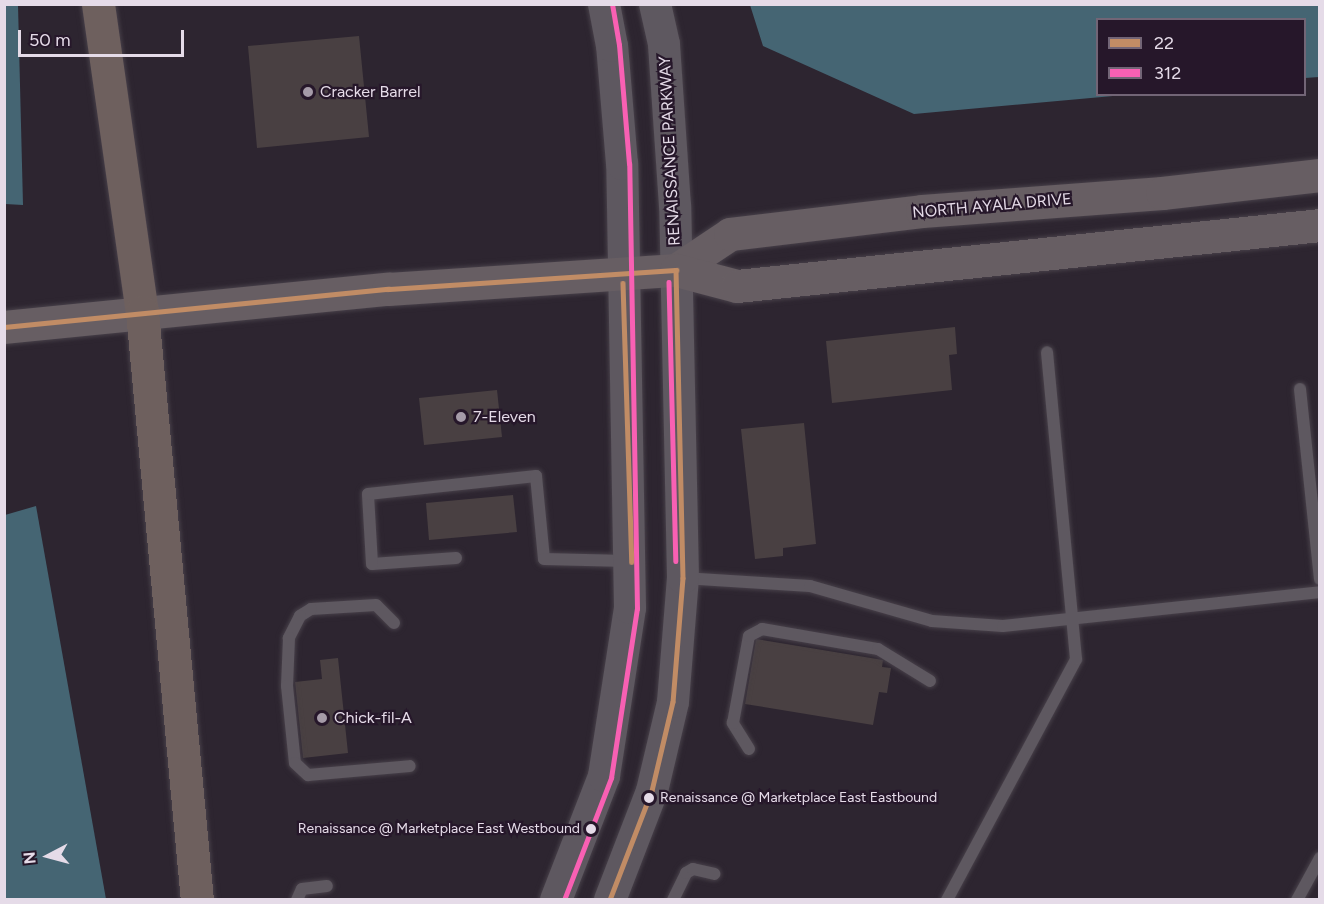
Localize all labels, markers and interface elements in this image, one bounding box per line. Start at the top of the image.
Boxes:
scale bar [21,18,188,56]
legend [1096,18,1306,96]
text: 50 m [29,29,71,51]
text: 22 [1154,32,1174,54]
street label: RENAISSANCE PARKWAY [655,56,685,246]
text: 312 [1154,62,1181,84]
place label: Cracker Barrel [320,82,420,102]
marker: Cracker Barrel [301,85,315,99]
street label: NORTH AYALA DRIVE [912,189,1072,223]
place label: 7-Eleven [473,407,536,427]
marker: 7-Eleven [454,410,468,424]
place label: Chick-fil-A [334,708,412,728]
marker: Chick-fil-A [315,711,329,725]
place label: Renaissance @ Marketplace East Eastbound [660,790,937,806]
marker: Renaissance @ Marketplace East Eastbound [643,792,655,804]
place label: Renaissance @ Marketplace East Westbound [298,821,580,837]
marker: Renaissance @ Marketplace East Westbound [585,823,597,835]
north arrow [18,826,78,886]
text: N [20,851,40,865]

